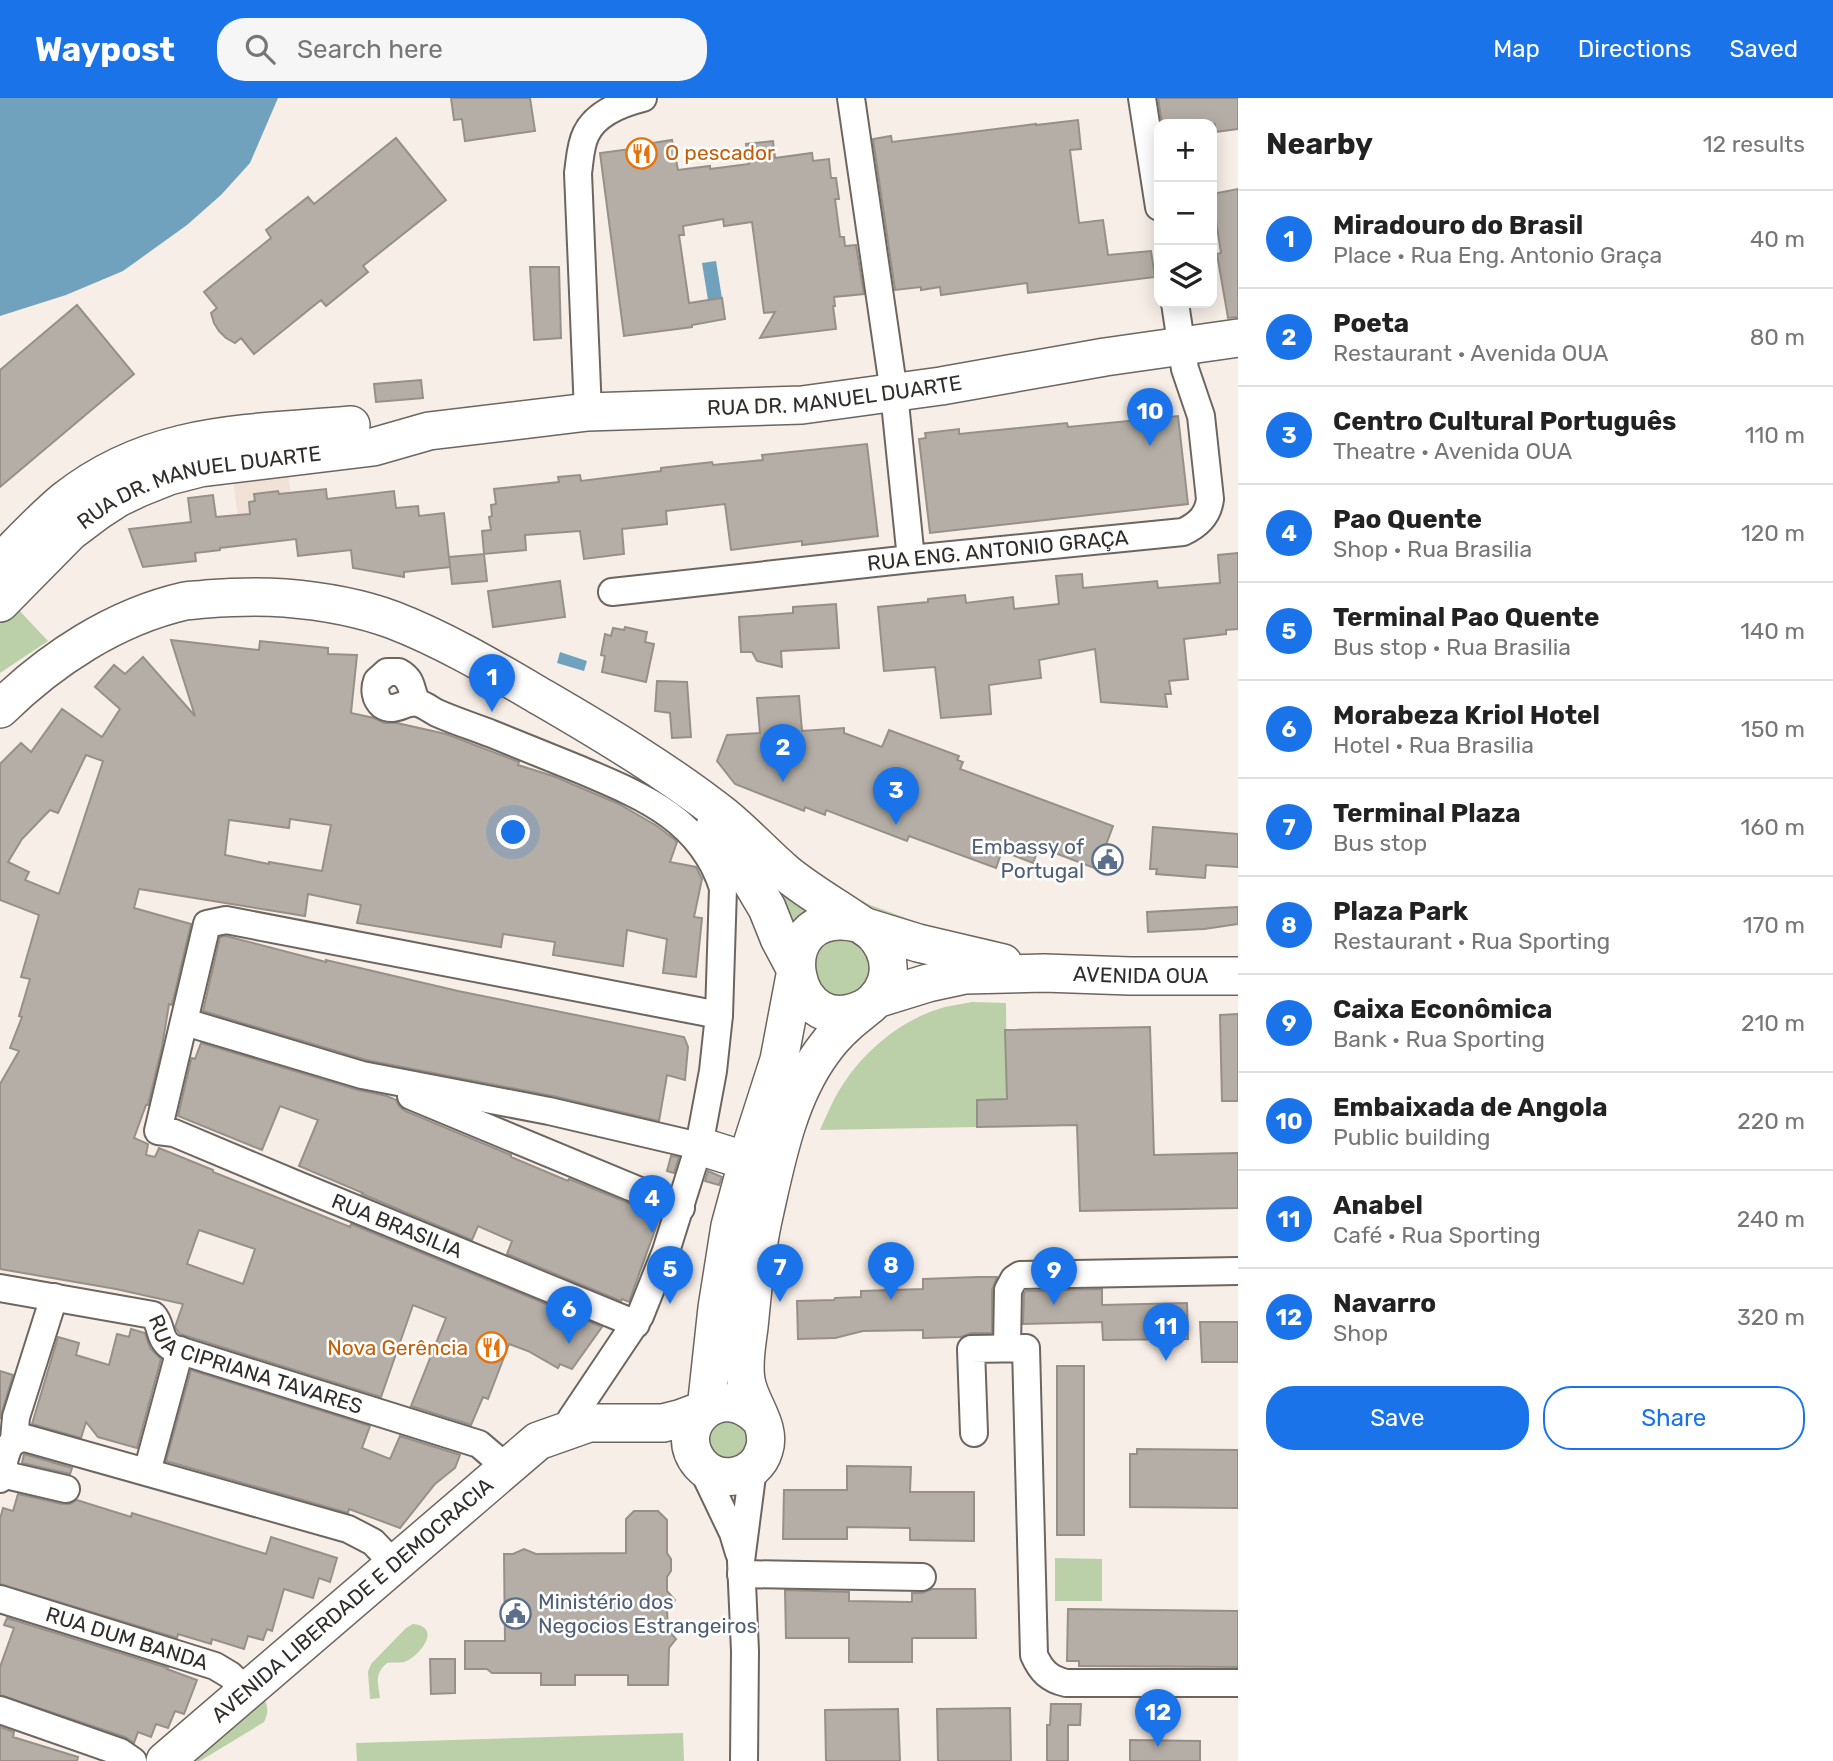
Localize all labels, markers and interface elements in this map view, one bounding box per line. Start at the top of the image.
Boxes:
search box [217,18,707,81]
text: Waypost [35,30,175,69]
icon: search [241,30,279,68]
text: Search here [297,34,443,65]
text: Map [1493,35,1540,63]
text: Directions [1578,35,1691,63]
text: Saved [1729,35,1798,63]
map controls [1154,119,1217,308]
button: + [1154,119,1217,182]
text: Nearby [1266,126,1373,162]
text: 12 results [1703,130,1805,158]
restaurant icon: O pescador [625,136,659,170]
place label: O pescador [665,140,775,165]
button: − [1154,182,1217,245]
text: Miradouro do Brasil [1333,210,1583,241]
text: 1 [1283,225,1295,253]
text: 40 m [1750,225,1805,253]
text: Place · Rua Eng. Antonio Graça [1333,241,1662,269]
button: layers [1154,245,1217,308]
text: Poeta [1333,308,1409,339]
text: 2 [1282,323,1296,351]
text: 80 m [1750,323,1805,351]
text: Restaurant · Avenida OUA [1333,339,1609,367]
street label: RUA DR. MANUEL DUARTE [707,370,964,420]
pin: 10 [1127,388,1173,446]
text: Centro Cultural Português [1333,406,1676,437]
text: 3 [1281,421,1297,449]
text: 110 m [1745,421,1805,449]
text: Theatre · Avenida OUA [1333,437,1572,465]
street label: RUA DR. MANUEL DUARTE [72,440,323,534]
text: Pao Quente [1333,504,1482,535]
text: 4 [1281,519,1297,547]
text: 120 m [1741,519,1805,547]
street label: RUA ENG. ANTONIO GRAÇA [866,524,1129,576]
text: Shop · Rua Brasilia [1333,535,1532,563]
text: Terminal Pao Quente [1333,602,1599,633]
text: 5 [1282,617,1296,645]
text: 140 m [1740,617,1805,645]
text: Bus stop · Rua Brasilia [1333,633,1571,661]
pin: 1 [469,654,515,712]
text: Morabeza Kriol Hotel [1333,700,1600,731]
text: 6 [1282,715,1296,743]
text: 150 m [1741,715,1805,743]
pin: 2 [760,724,806,782]
text: Hotel · Rua Brasilia [1333,731,1534,759]
pin: 3 [873,767,919,825]
text: Terminal Plaza [1333,798,1521,829]
text: 7 [1282,813,1296,841]
text: 160 m [1741,813,1805,841]
your location [496,815,530,849]
text: Bus stop [1333,829,1427,857]
place label: Embassy of Portugal [971,834,1084,883]
public building icon: Embassy of Portugal [1090,842,1124,876]
text: Plaza Park [1333,896,1468,927]
text: 8 [1281,911,1297,939]
text: 170 m [1743,911,1805,939]
text: Restaurant · Rua Sporting [1333,927,1610,955]
street label: AVENIDA OUA [1073,961,1208,988]
text: Caixa Econômica [1333,994,1552,1025]
text: 9 [1282,1009,1296,1037]
text: 210 m [1741,1009,1805,1037]
text: Bank · Rua Sporting [1333,1025,1545,1053]
text: Embaixada de Angola [1333,1092,1607,1123]
text: 10 [1275,1107,1303,1135]
text: 220 m [1737,1107,1805,1135]
text: Public building [1333,1123,1490,1151]
pin: 4 [629,1175,675,1233]
street label: RUA BRASILIA [328,1188,466,1263]
text: Anabel [1333,1190,1423,1221]
text: 11 [1278,1205,1300,1233]
text: 240 m [1737,1205,1805,1233]
text: Café · Rua Sporting [1333,1221,1541,1249]
pin: 8 [868,1242,914,1300]
pin: 7 [757,1244,803,1302]
pin: 5 [647,1246,693,1304]
pin: 9 [1031,1247,1077,1305]
pin: 6 [546,1286,592,1344]
text: Navarro [1333,1288,1436,1319]
pin: 11 [1143,1303,1189,1361]
text: 12 [1276,1303,1302,1331]
text: 320 m [1737,1303,1805,1331]
street label: RUA CIPRIANA TAVARES [144,1310,366,1419]
text: Shop [1333,1319,1388,1347]
restaurant icon: Nova Gerência [474,1331,508,1365]
place label: Nova Gerência [327,1335,468,1360]
button: Save [1266,1386,1529,1450]
button: Share [1543,1386,1805,1450]
street label: AVENIDA LIBERDADE E DEMOCRACIA [206,1472,498,1727]
place label: Ministério dos Negocios Estrangeiros [538,1589,757,1638]
public building icon: Ministério dos Negocios Estrangeiros [498,1597,532,1631]
street label: RUA DUM BANDA [43,1601,211,1675]
pin: 12 [1135,1689,1181,1747]

